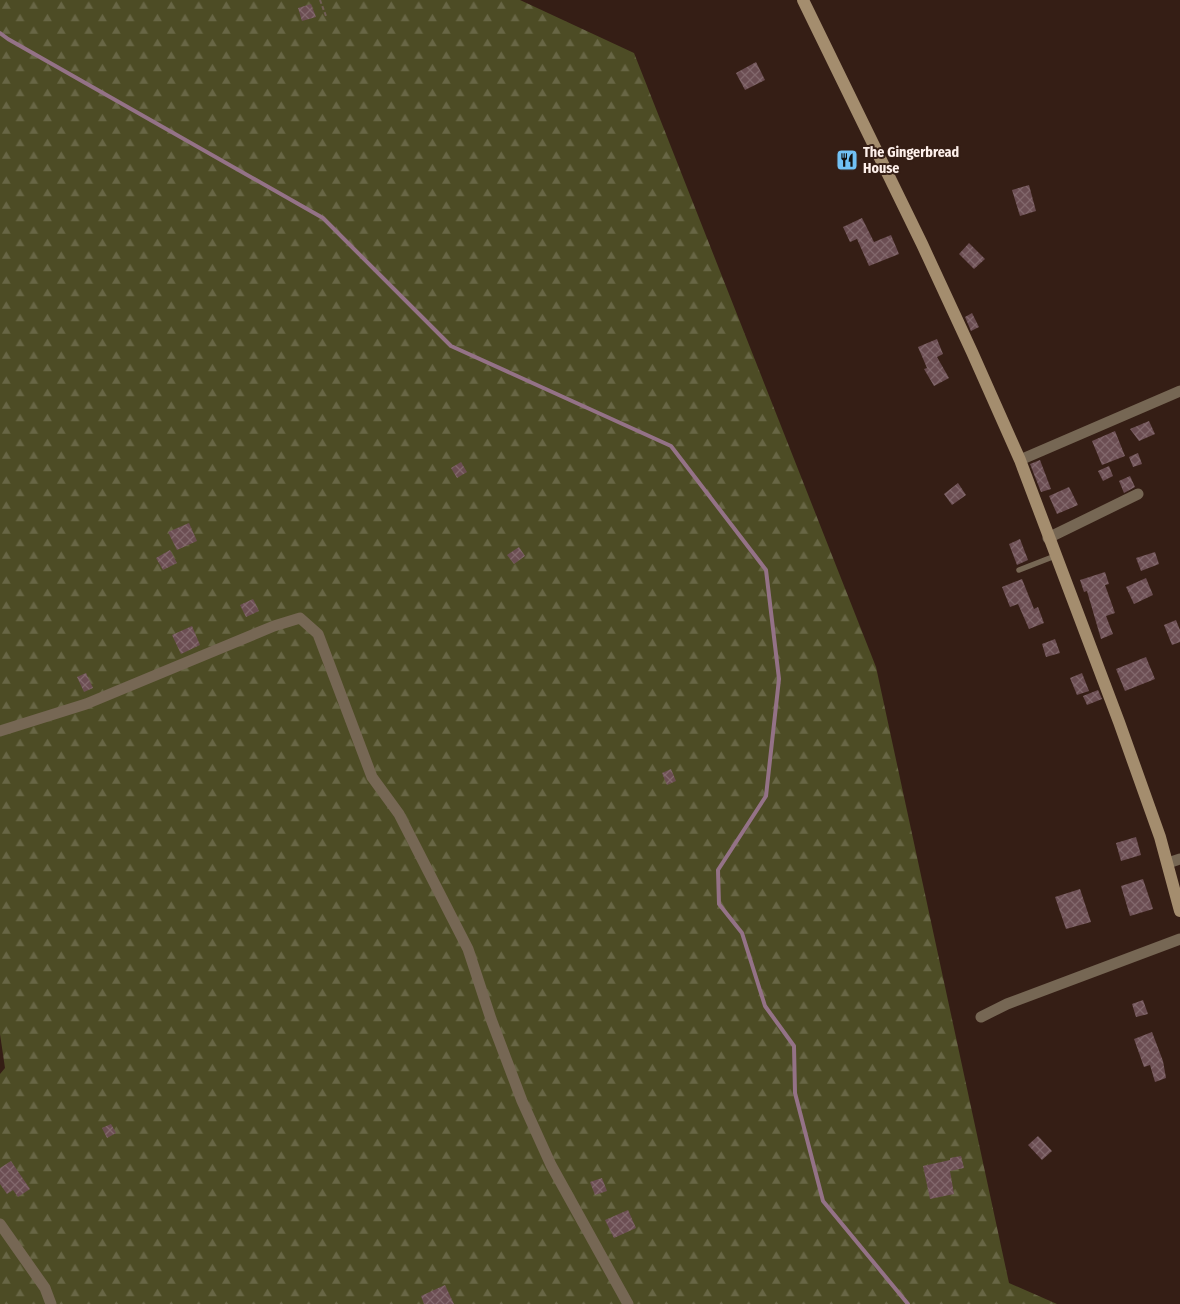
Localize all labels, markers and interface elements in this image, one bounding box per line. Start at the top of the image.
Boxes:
place label: The Gingerbread House [863,144,959,177]
restaurant icon: The Gingerbread House [835,148,859,172]

